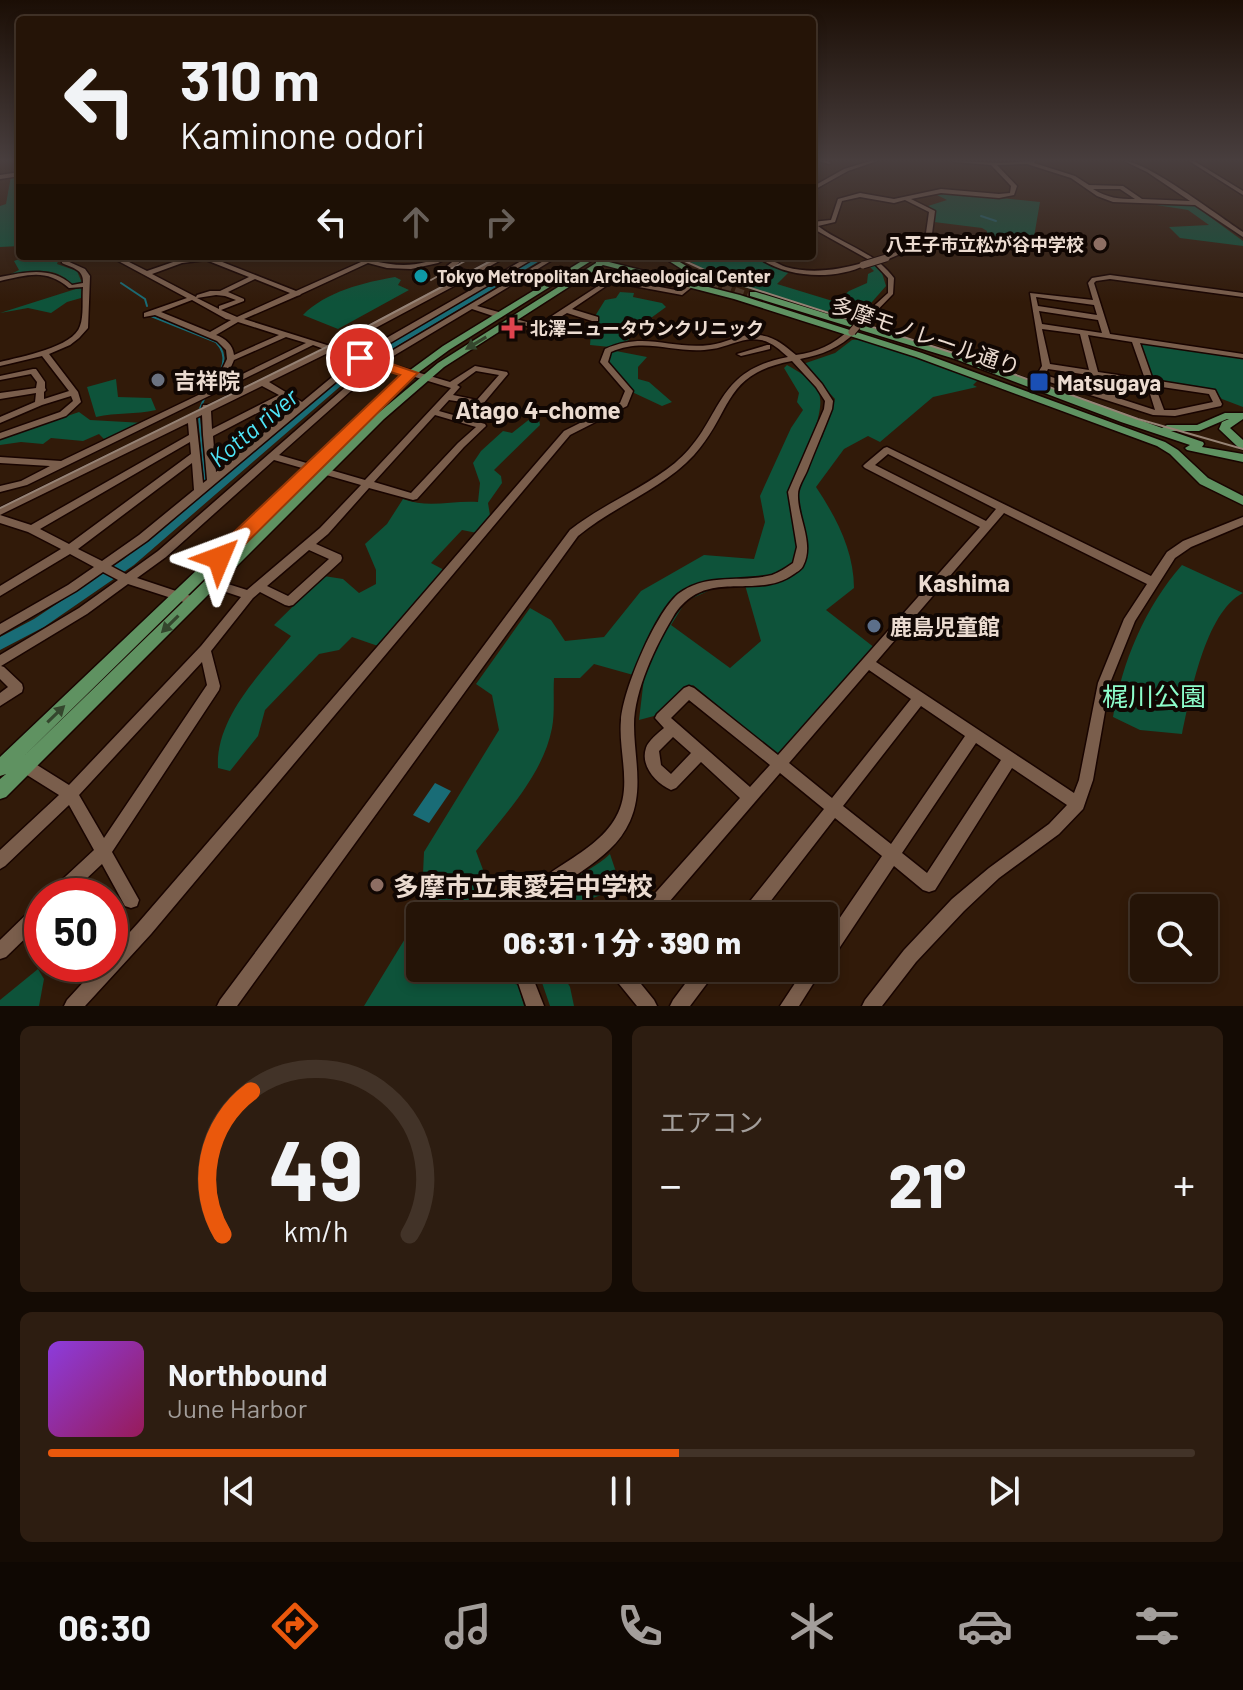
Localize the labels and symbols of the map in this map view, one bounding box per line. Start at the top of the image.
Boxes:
place label: 八王子市立松が谷中学校 [886,233,1084,255]
marker: 八王子市立松が谷中学校 [1091,235,1109,253]
place label: Tokyo Metropolitan Archaeological Center [437,265,771,287]
marker: Tokyo Metropolitan Archaeological Center [412,267,430,285]
street label: 多摩モノレール通り [828,290,1024,380]
marker: 北澤ニュータウンクリニック [501,317,523,339]
place label: 北澤ニュータウンクリニック [530,317,764,339]
pin [326,324,394,392]
one-way arrow [465,336,487,350]
place label: 吉祥院 [174,367,240,393]
place label: Matsugaya [1057,369,1161,395]
marker: 吉祥院 [149,371,167,389]
marker: Matsugaya [1028,371,1050,393]
water label: Kotta river [203,381,304,472]
district label: Atago 4-chome [455,395,621,424]
position arrow [177,516,261,600]
district label: Kashima [918,568,1010,597]
place label: 鹿島児童館 [890,613,1000,639]
one-way arrow [161,614,180,633]
marker: 鹿島児童館 [865,617,883,635]
park label: 梶川公園 [1102,680,1206,711]
one-way arrow [47,706,66,724]
place label: 多摩市立東愛宕中学校 [393,870,653,901]
marker: 多摩市立東愛宕中学校 [368,876,386,894]
speed limit sign: 50 [24,878,128,982]

